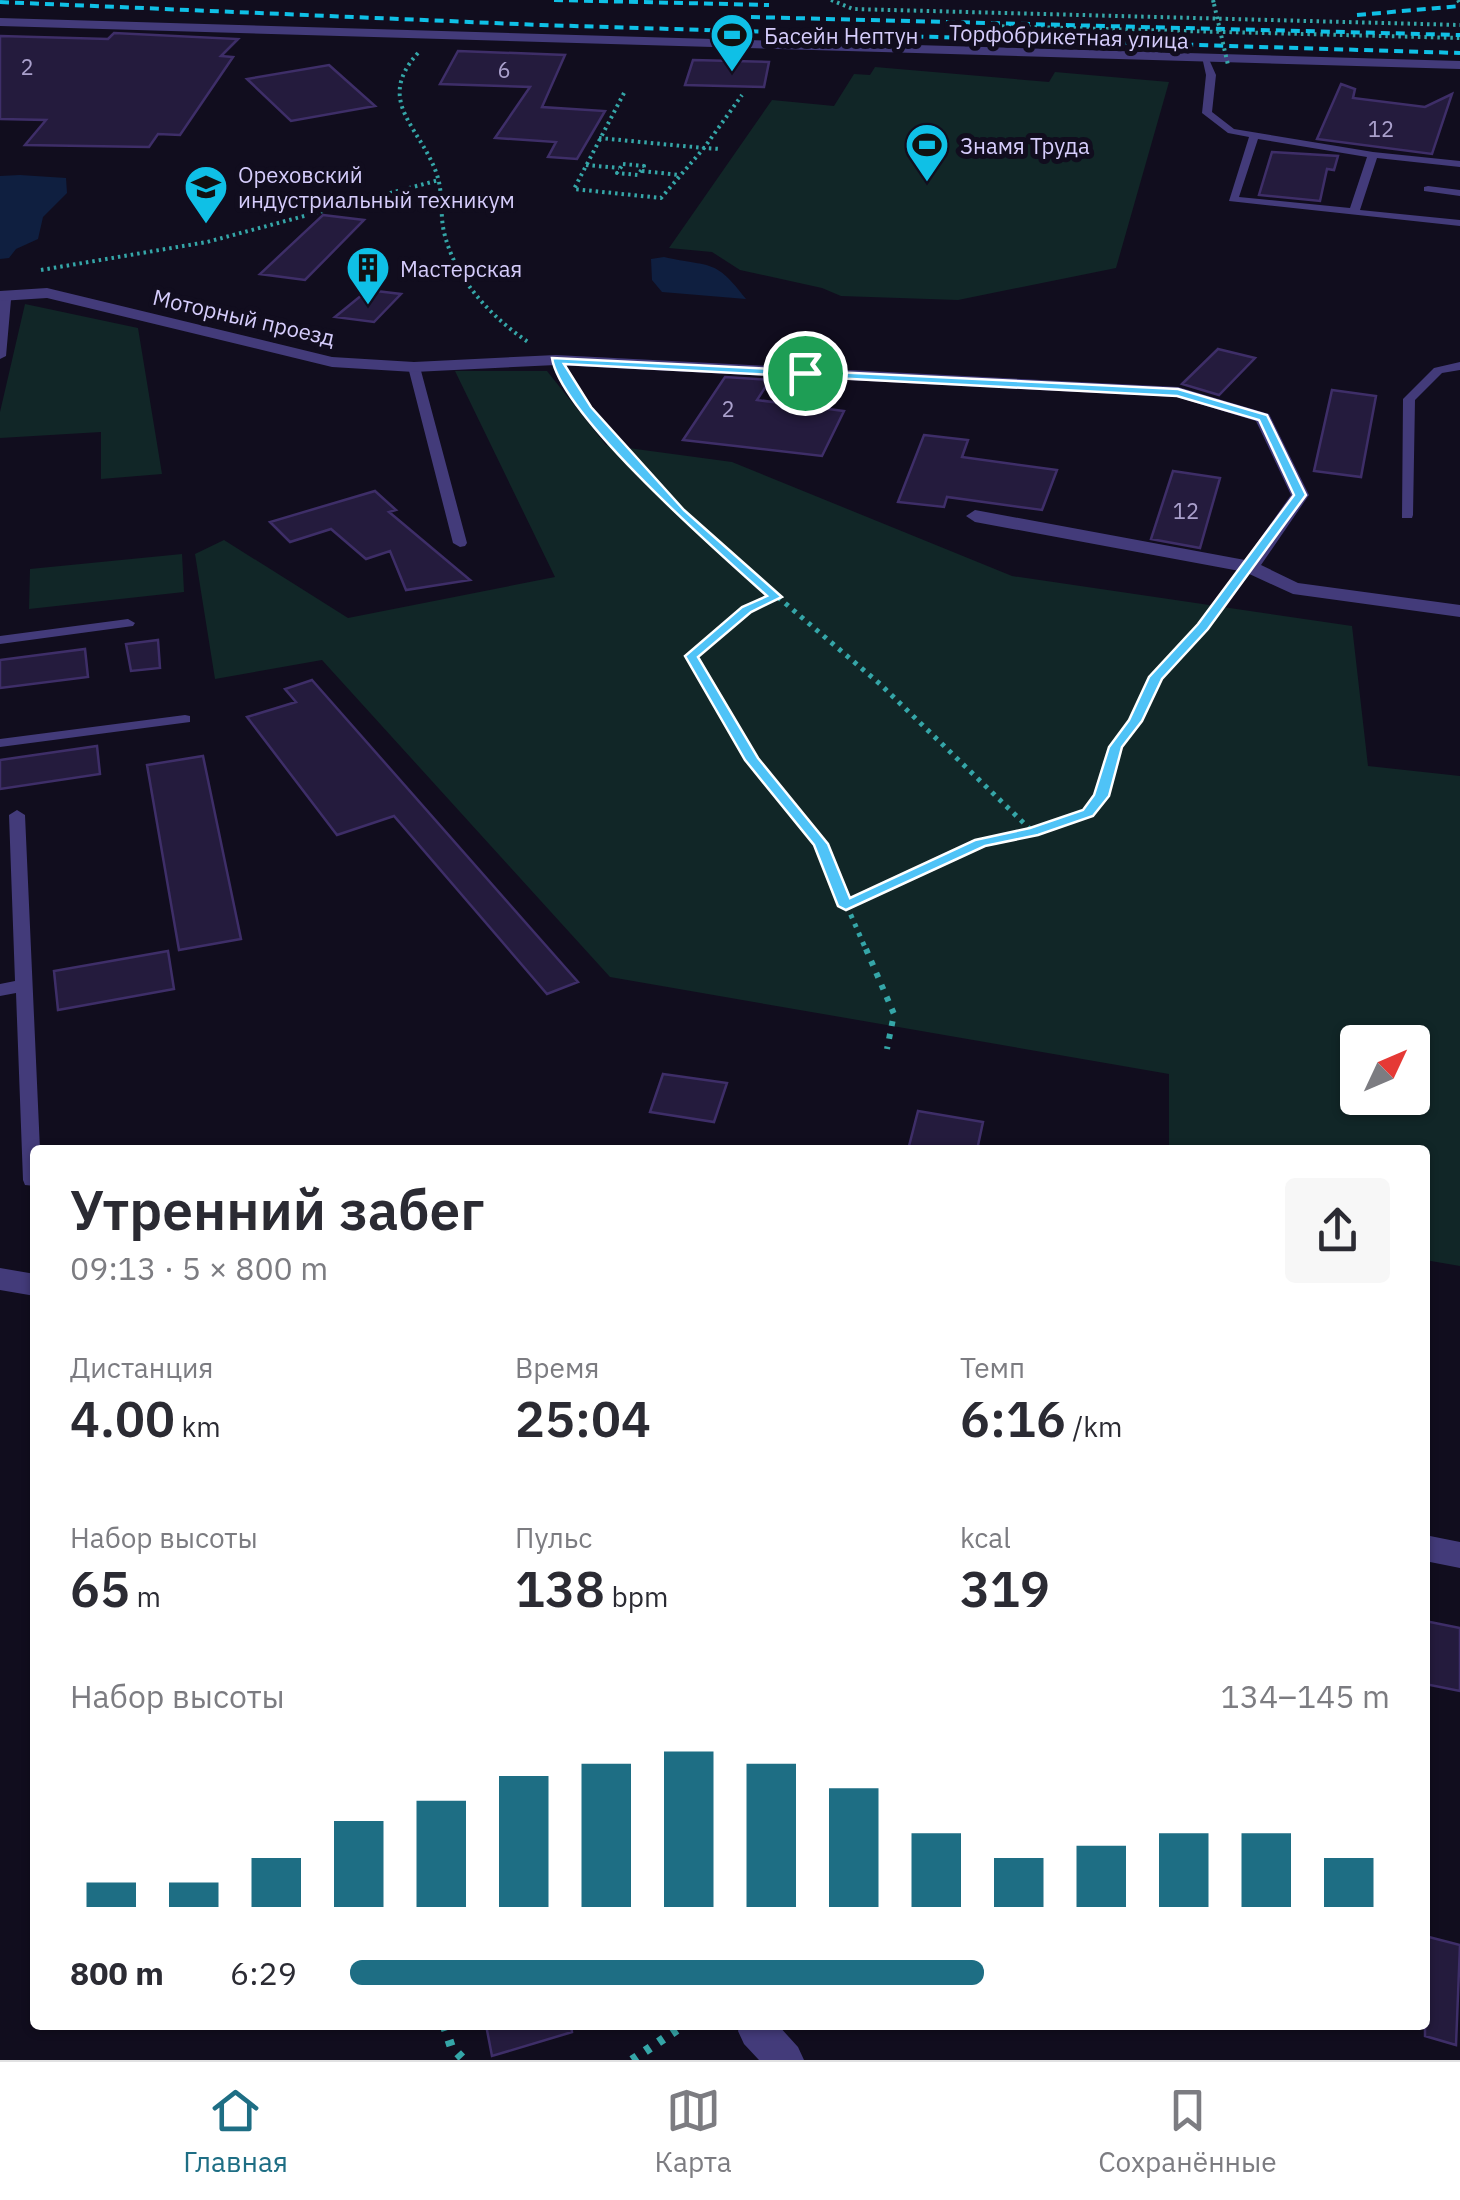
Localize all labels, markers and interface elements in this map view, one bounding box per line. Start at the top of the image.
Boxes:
sports icon: Басейн Нептун [709,12,755,73]
street label: Торфобрикетная улица [949,17,1190,55]
place label: Басейн Нептун [764,21,919,50]
house number: 2 [20,52,34,81]
house number: 6 [497,55,511,84]
house number: 12 [1368,114,1394,143]
sports icon: Знамя Труда [904,122,950,183]
place label: Знамя Труда [960,131,1090,160]
place label: Ореховский индустриальный техникум [238,160,515,214]
school or university icon: Ореховский индустриальный техникум [183,164,229,225]
building icon: Мастерская [345,245,391,306]
place label: Мастерская [400,254,522,283]
street label: Моторный проезд [150,282,338,352]
pin [763,331,848,416]
icon: arrive [778,346,833,401]
house number: 2 [721,394,735,423]
house number: 12 [1173,496,1199,525]
north arrow [1340,1025,1430,1115]
map controls [1340,1025,1430,1115]
text: Утренний забег [70,1174,484,1245]
button: share [1285,1178,1390,1283]
text: 09:13 · 5 × 800 m [70,1247,328,1289]
text: Дистанция [70,1349,214,1386]
text: Время [515,1349,599,1386]
text: Темп [960,1349,1025,1386]
text: 4.00 [70,1386,175,1451]
text: 25:04 [515,1386,651,1451]
text: 6:16 [960,1386,1066,1451]
text: km [175,1408,221,1445]
text: /km [1066,1408,1123,1445]
text: Набор высоты [70,1519,258,1556]
text: Пульс [515,1519,592,1556]
text: kcal [960,1519,1011,1556]
text: 65 [70,1556,130,1621]
text: 138 [515,1556,605,1621]
text: 319 [960,1556,1050,1621]
text: m [130,1578,161,1615]
text: bpm [605,1578,669,1615]
text: Набор высоты [70,1675,285,1717]
text: 134–145 m [1220,1675,1390,1717]
text: 800 m [70,1952,164,1994]
text: 6:29 [230,1952,297,1994]
tab: Главная [183,2083,288,2180]
tab: Карта [655,2083,732,2180]
tab: Сохранённые [1098,2083,1277,2180]

